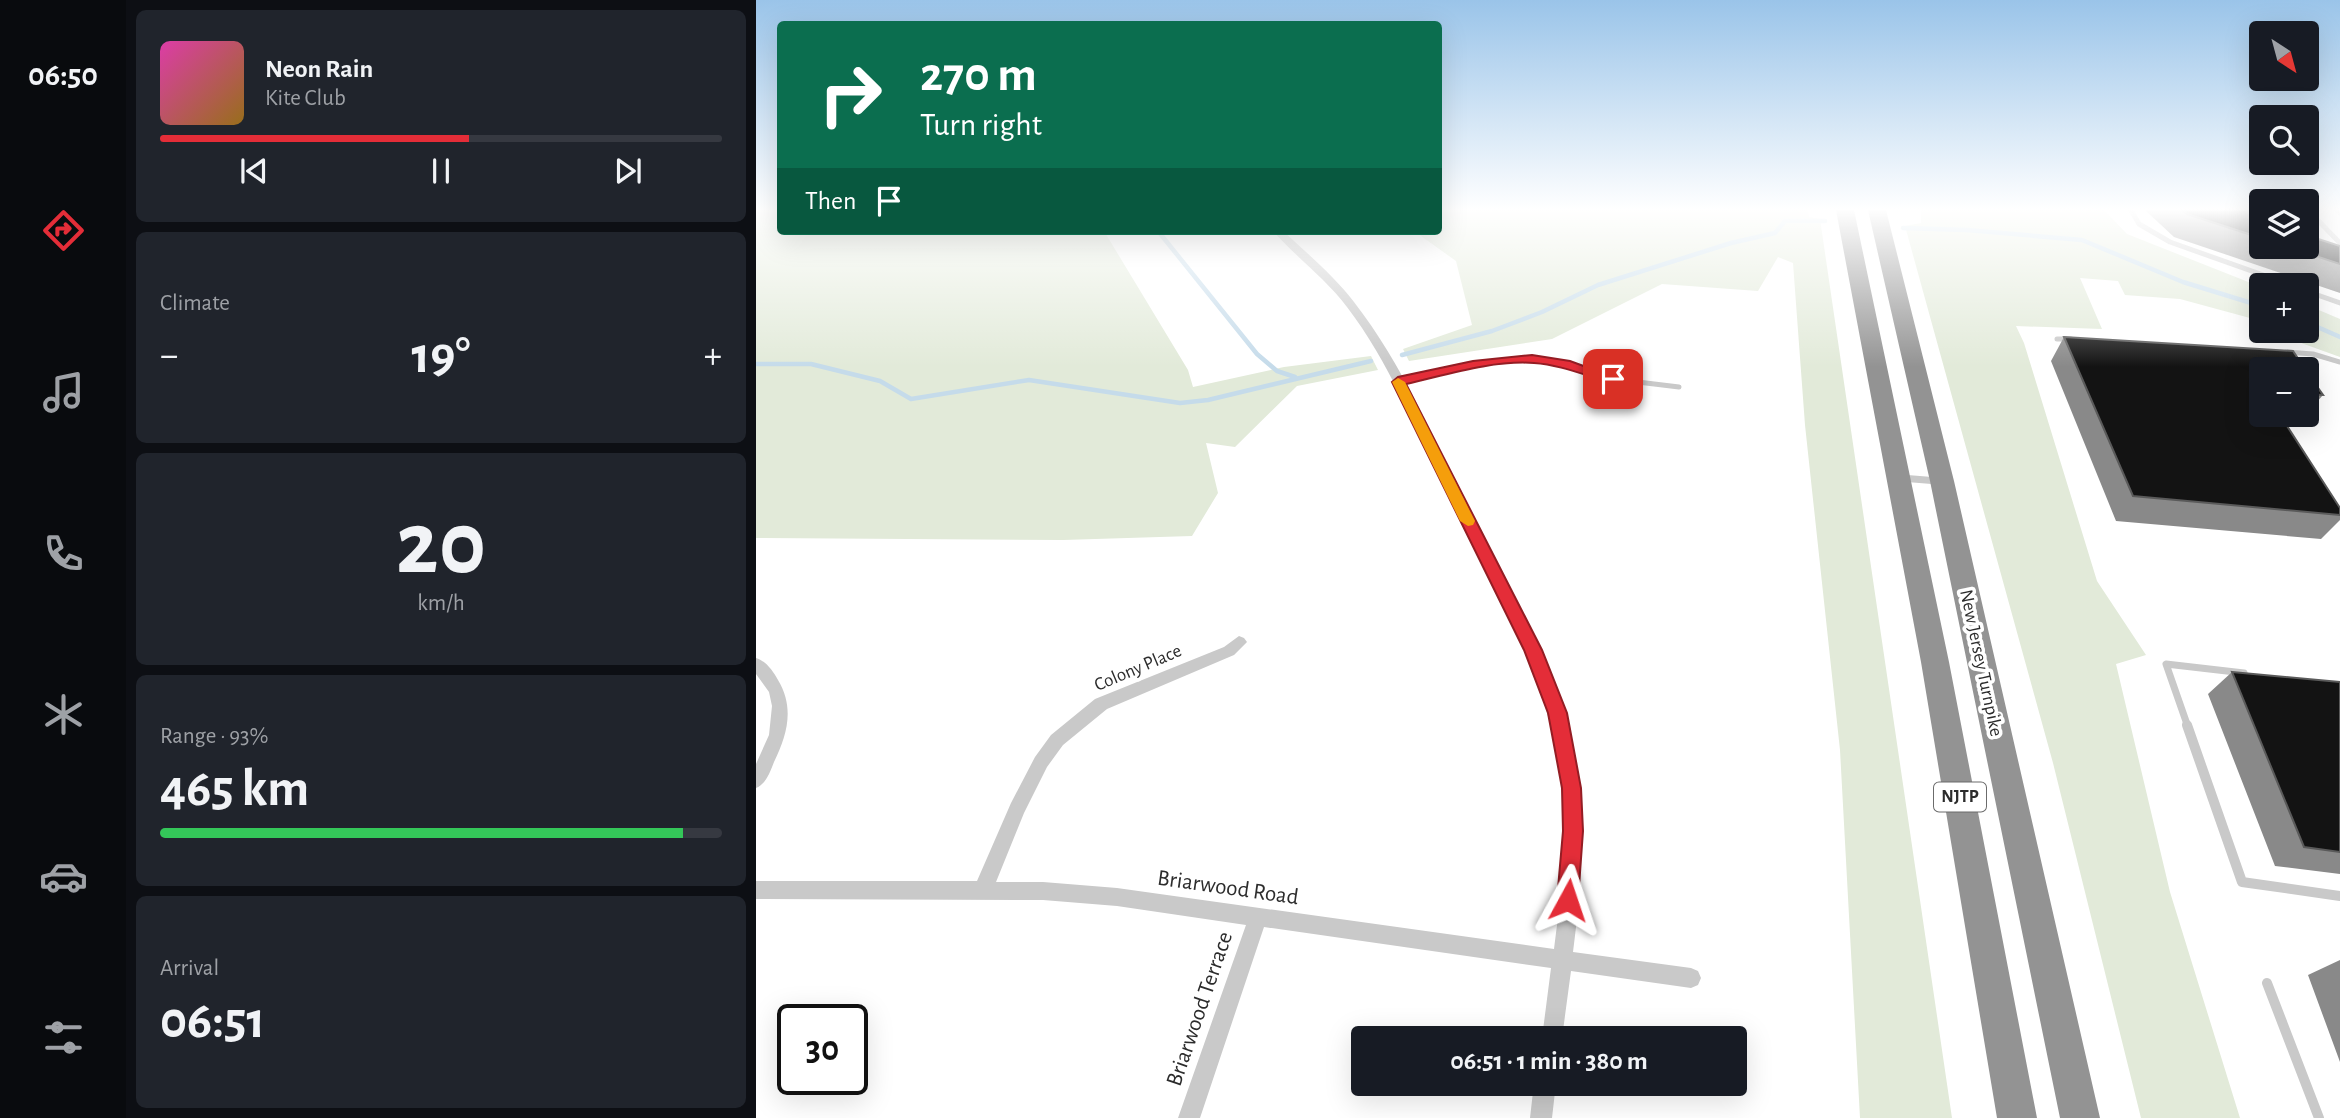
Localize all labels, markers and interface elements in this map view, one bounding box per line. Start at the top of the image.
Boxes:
north arrow [2249,21,2319,91]
map controls [2249,21,2319,427]
icon: right [805,49,896,140]
text: 270 m [920,51,1037,100]
text: Neon Rain [265,56,373,82]
text: 06:50 [28,59,98,91]
text: Kite Club [265,87,346,110]
button: search [2249,105,2319,175]
text: Turn right [920,109,1042,141]
icon: previous [235,152,273,190]
icon: pause [422,152,460,190]
icon: next [609,152,647,190]
icon: arrive [870,182,908,220]
text: Then [805,188,856,214]
button: layers [2249,189,2319,259]
icon: directions [39,206,88,255]
button: + [2249,273,2319,343]
text: Climate [160,292,230,315]
text: 19° [411,330,471,382]
text: − [160,337,178,375]
text: + [704,337,722,375]
pin [1583,349,1643,409]
button: − [2249,357,2319,427]
icon: arrive [1594,360,1632,398]
icon: music [39,368,88,417]
text: 20 [396,499,486,590]
icon: phone [39,529,88,578]
street label: New Jersey Turnpike [1956,588,2006,738]
text: km/h [417,592,465,615]
street label: Colony Place [1092,641,1184,695]
icon: climate [39,690,88,739]
text: Range · 93% [160,725,268,748]
text: 465 km [160,763,309,815]
road number: NJTP [1934,782,1986,812]
icon: car [39,852,88,901]
position arrow [1531,863,1605,937]
street label: Briarwood Road [1156,867,1300,909]
street label: Briarwood Terrace [1163,929,1237,1089]
text: Arrival [160,957,219,980]
text: 06:51 [160,995,265,1047]
speed limit sign: 30 [777,1004,868,1095]
icon: filters [39,1013,88,1062]
text: 06:51 · 1 min · 380 m [1450,1048,1648,1074]

